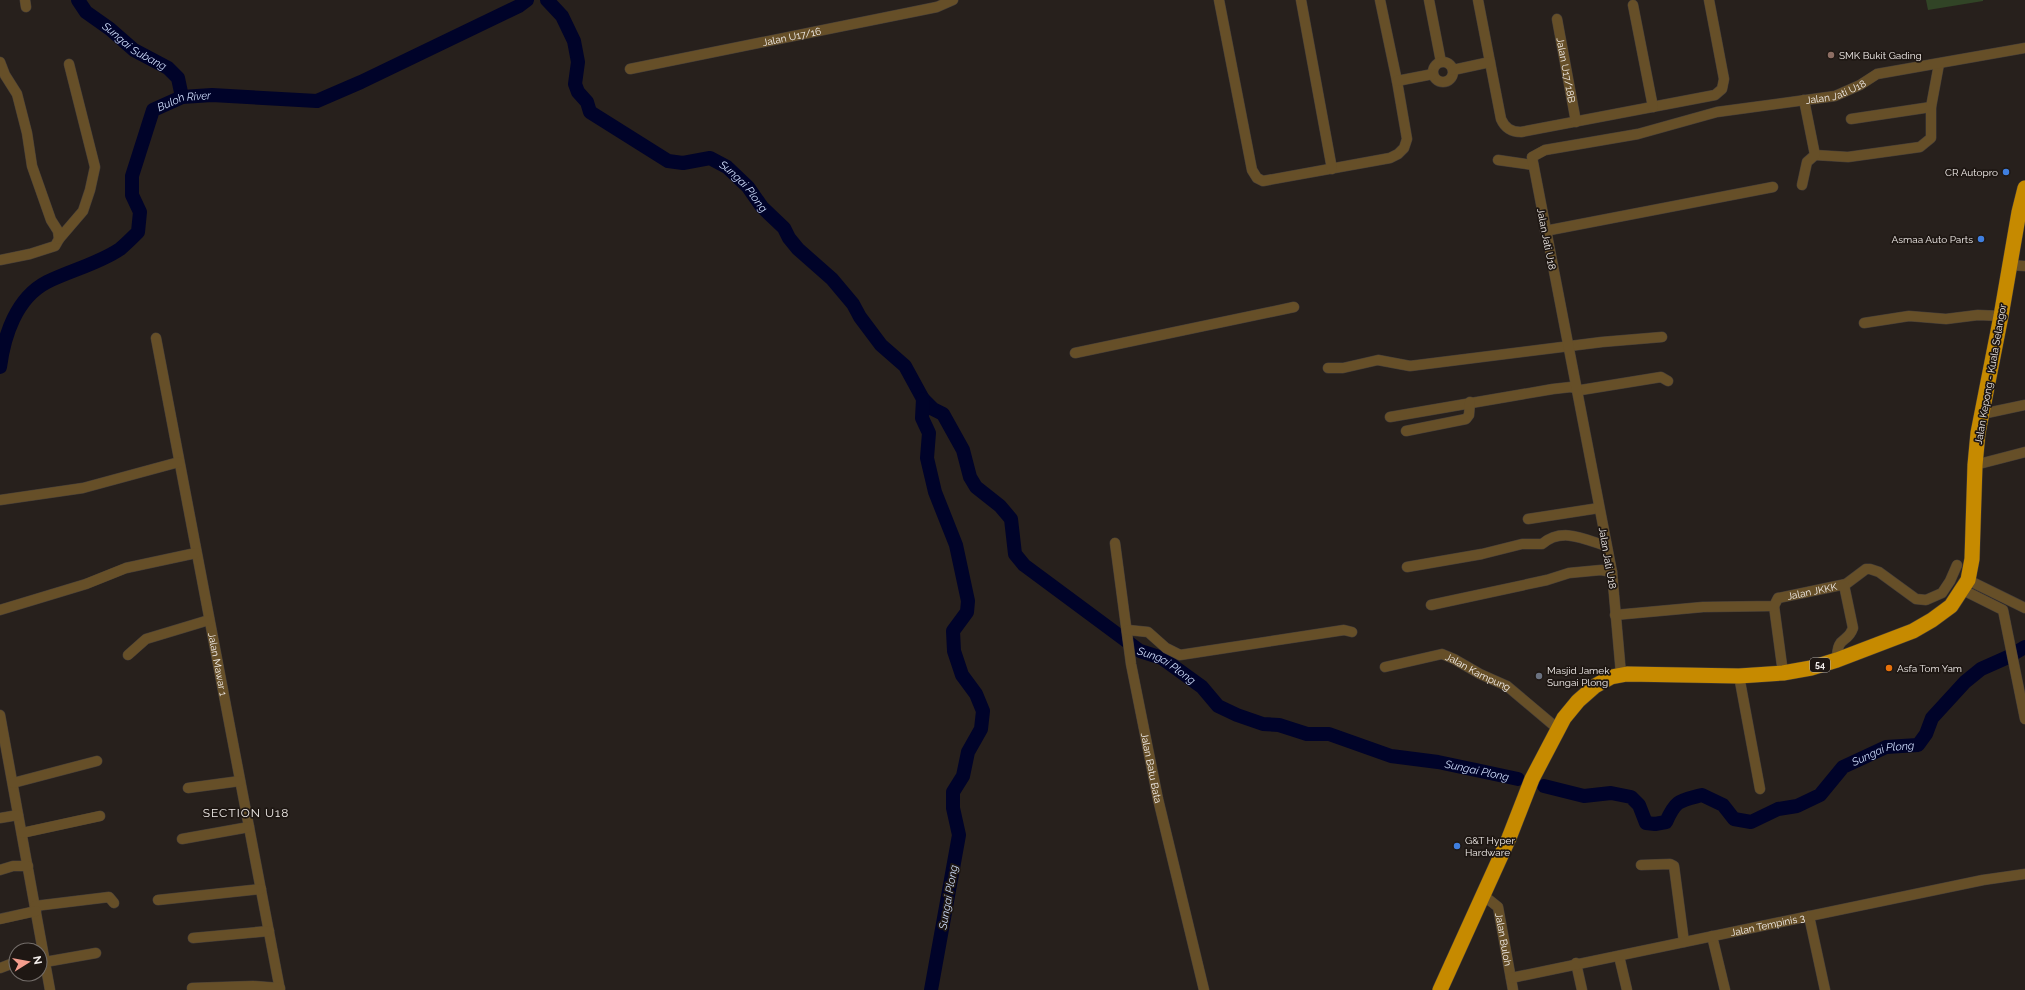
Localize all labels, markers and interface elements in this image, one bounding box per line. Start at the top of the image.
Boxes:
water label: Sungai Subang [99,19,169,73]
street label: Jalan U17/16 [762,26,822,48]
street label: Jalan U17/18B [1555,37,1577,104]
marker: SMK Bukit Gading [1826,50,1836,60]
place label: SMK Bukit Gading [1839,50,1922,61]
street label: Jalan Jati U18 [1805,78,1868,106]
water label: Buloh River [155,89,213,114]
water label: Sungai Plong [716,158,770,216]
place label: CR Autopro [1945,167,1998,178]
marker: CR Autopro [2001,167,2011,177]
street label: Jalan Jati U18 [1535,207,1558,271]
place label: Asmaa Auto Parts [1892,234,1973,245]
marker: Asmaa Auto Parts [1976,234,1986,244]
street label: Jalan Kepong - Kuala Selangor [1973,303,2008,445]
street label: Jalan Jati U18 [1597,526,1618,590]
street label: Jalan JKKK [1786,581,1839,602]
street label: Jalan Mawar 1 [206,632,229,698]
water label: Sungai Plong [1135,644,1198,687]
street label: Jalan Kampung [1444,651,1513,693]
road number: 54 [1810,658,1830,672]
marker: Asfa Tom Yam [1884,663,1894,673]
place label: Asfa Tom Yam [1897,663,1962,674]
place label: Masjid Jamek Sungai Plong [1547,665,1610,688]
marker: Masjid Jamek Sungai Plong [1534,671,1544,681]
street label: Jalan Batu Bata [1139,732,1164,804]
water label: Sungai Plong [1849,739,1915,769]
water label: Sungai Plong [1443,757,1511,784]
district label: SECTION U18 [203,806,289,820]
place label: G&T Hyper Hardware [1465,835,1515,858]
marker: G&T Hyper Hardware [1452,841,1462,851]
water label: Sungai Plong [936,863,961,931]
street label: Jalan Buloh [1493,912,1514,967]
street label: Jalan Tempinis 3 [1729,912,1806,938]
north arrow [8,942,48,982]
text: N [30,955,45,966]

